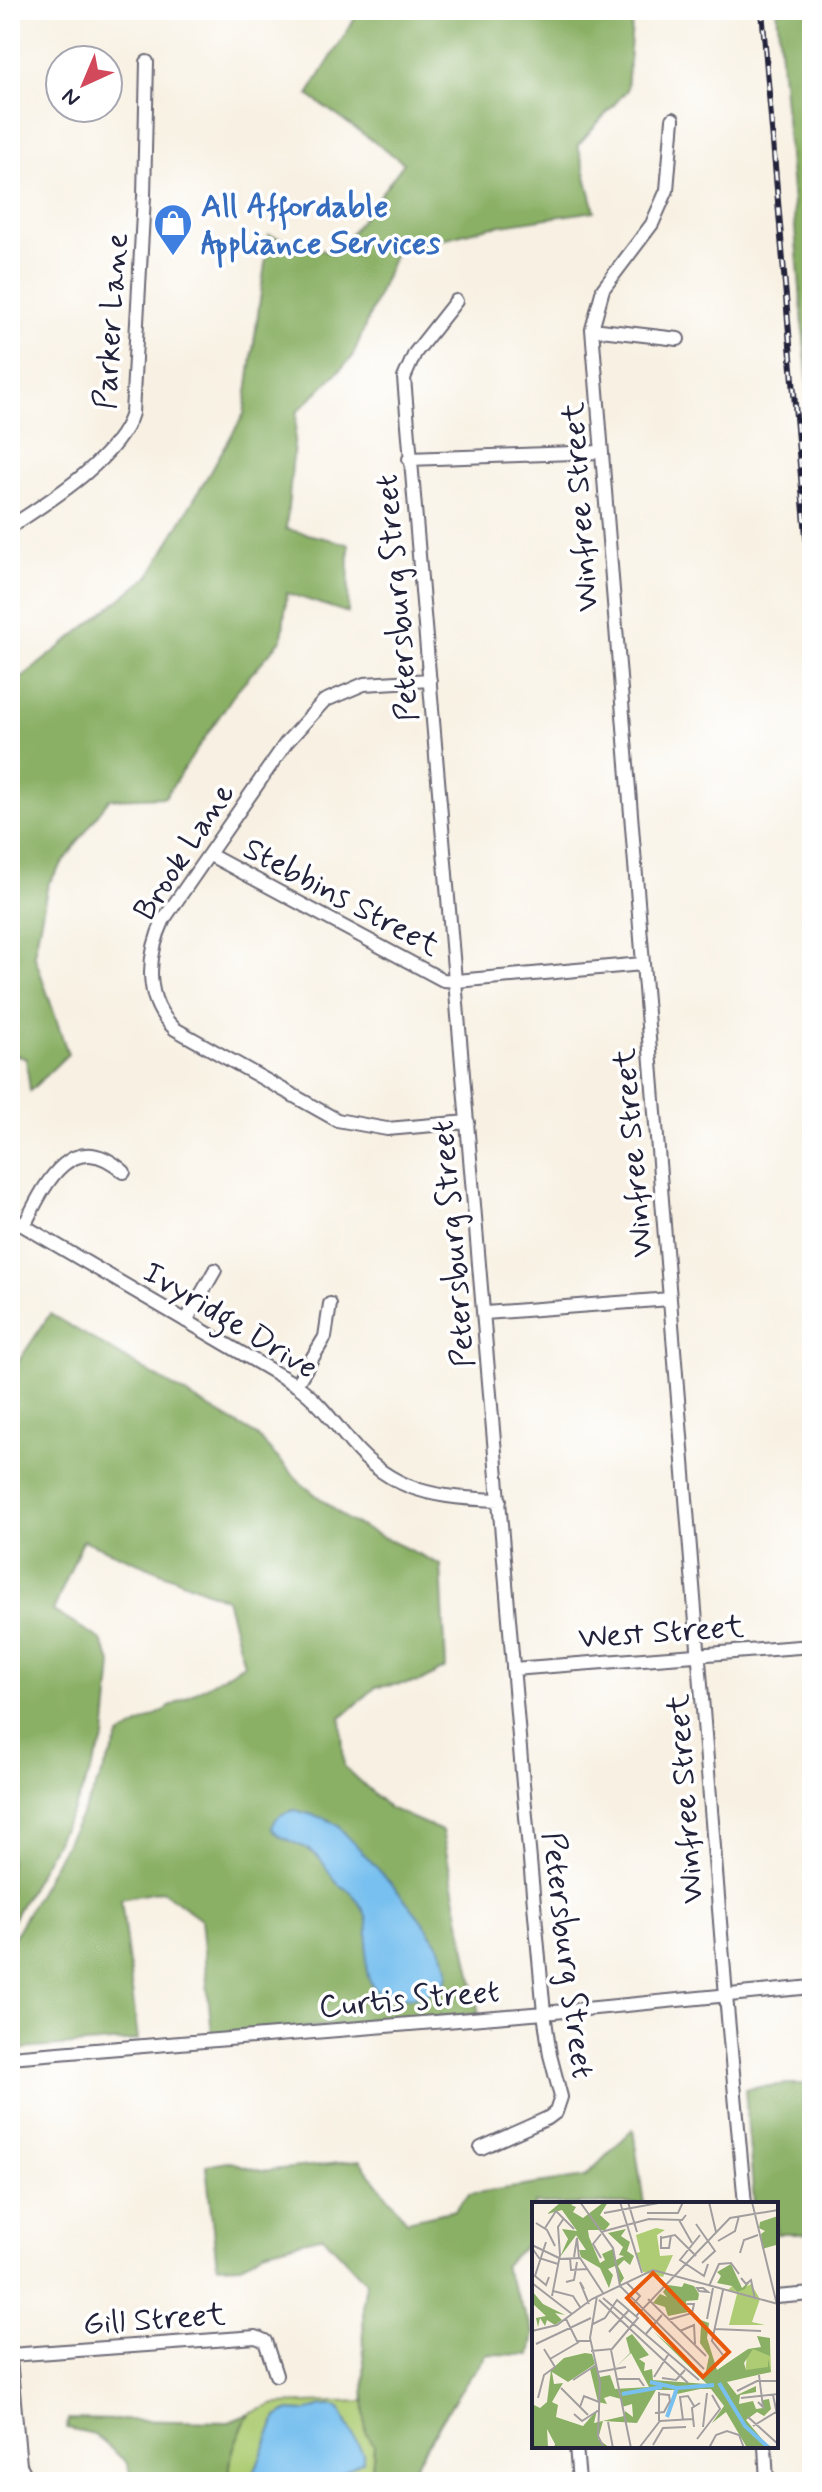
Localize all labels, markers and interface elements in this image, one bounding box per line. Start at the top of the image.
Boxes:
north arrow [44,44,124,124]
text: N [56,82,86,112]
place label: All Affordable Appliance Services [201,186,441,268]
shop icon: All Affordable Appliance Services [152,202,194,257]
street label: Parker Lane [85,232,139,411]
street label: Winfree Street [553,401,609,613]
street label: Petersburg Street [366,473,430,723]
street label: Brook Lane [124,775,245,929]
street label: Stebbins Street [236,828,447,967]
street label: Winfree Street [604,1046,664,1259]
street label: Petersburg Street [422,1119,486,1369]
street label: Ivyridge Drive [133,1252,325,1392]
street label: West Street [577,1606,746,1660]
street label: Winfree Street [658,1693,714,1905]
street label: Petersburg Street [531,1830,603,2081]
street label: Curtis Street [317,1971,501,2029]
inset map [532,2202,778,2448]
street label: Gill Street [81,2294,227,2346]

